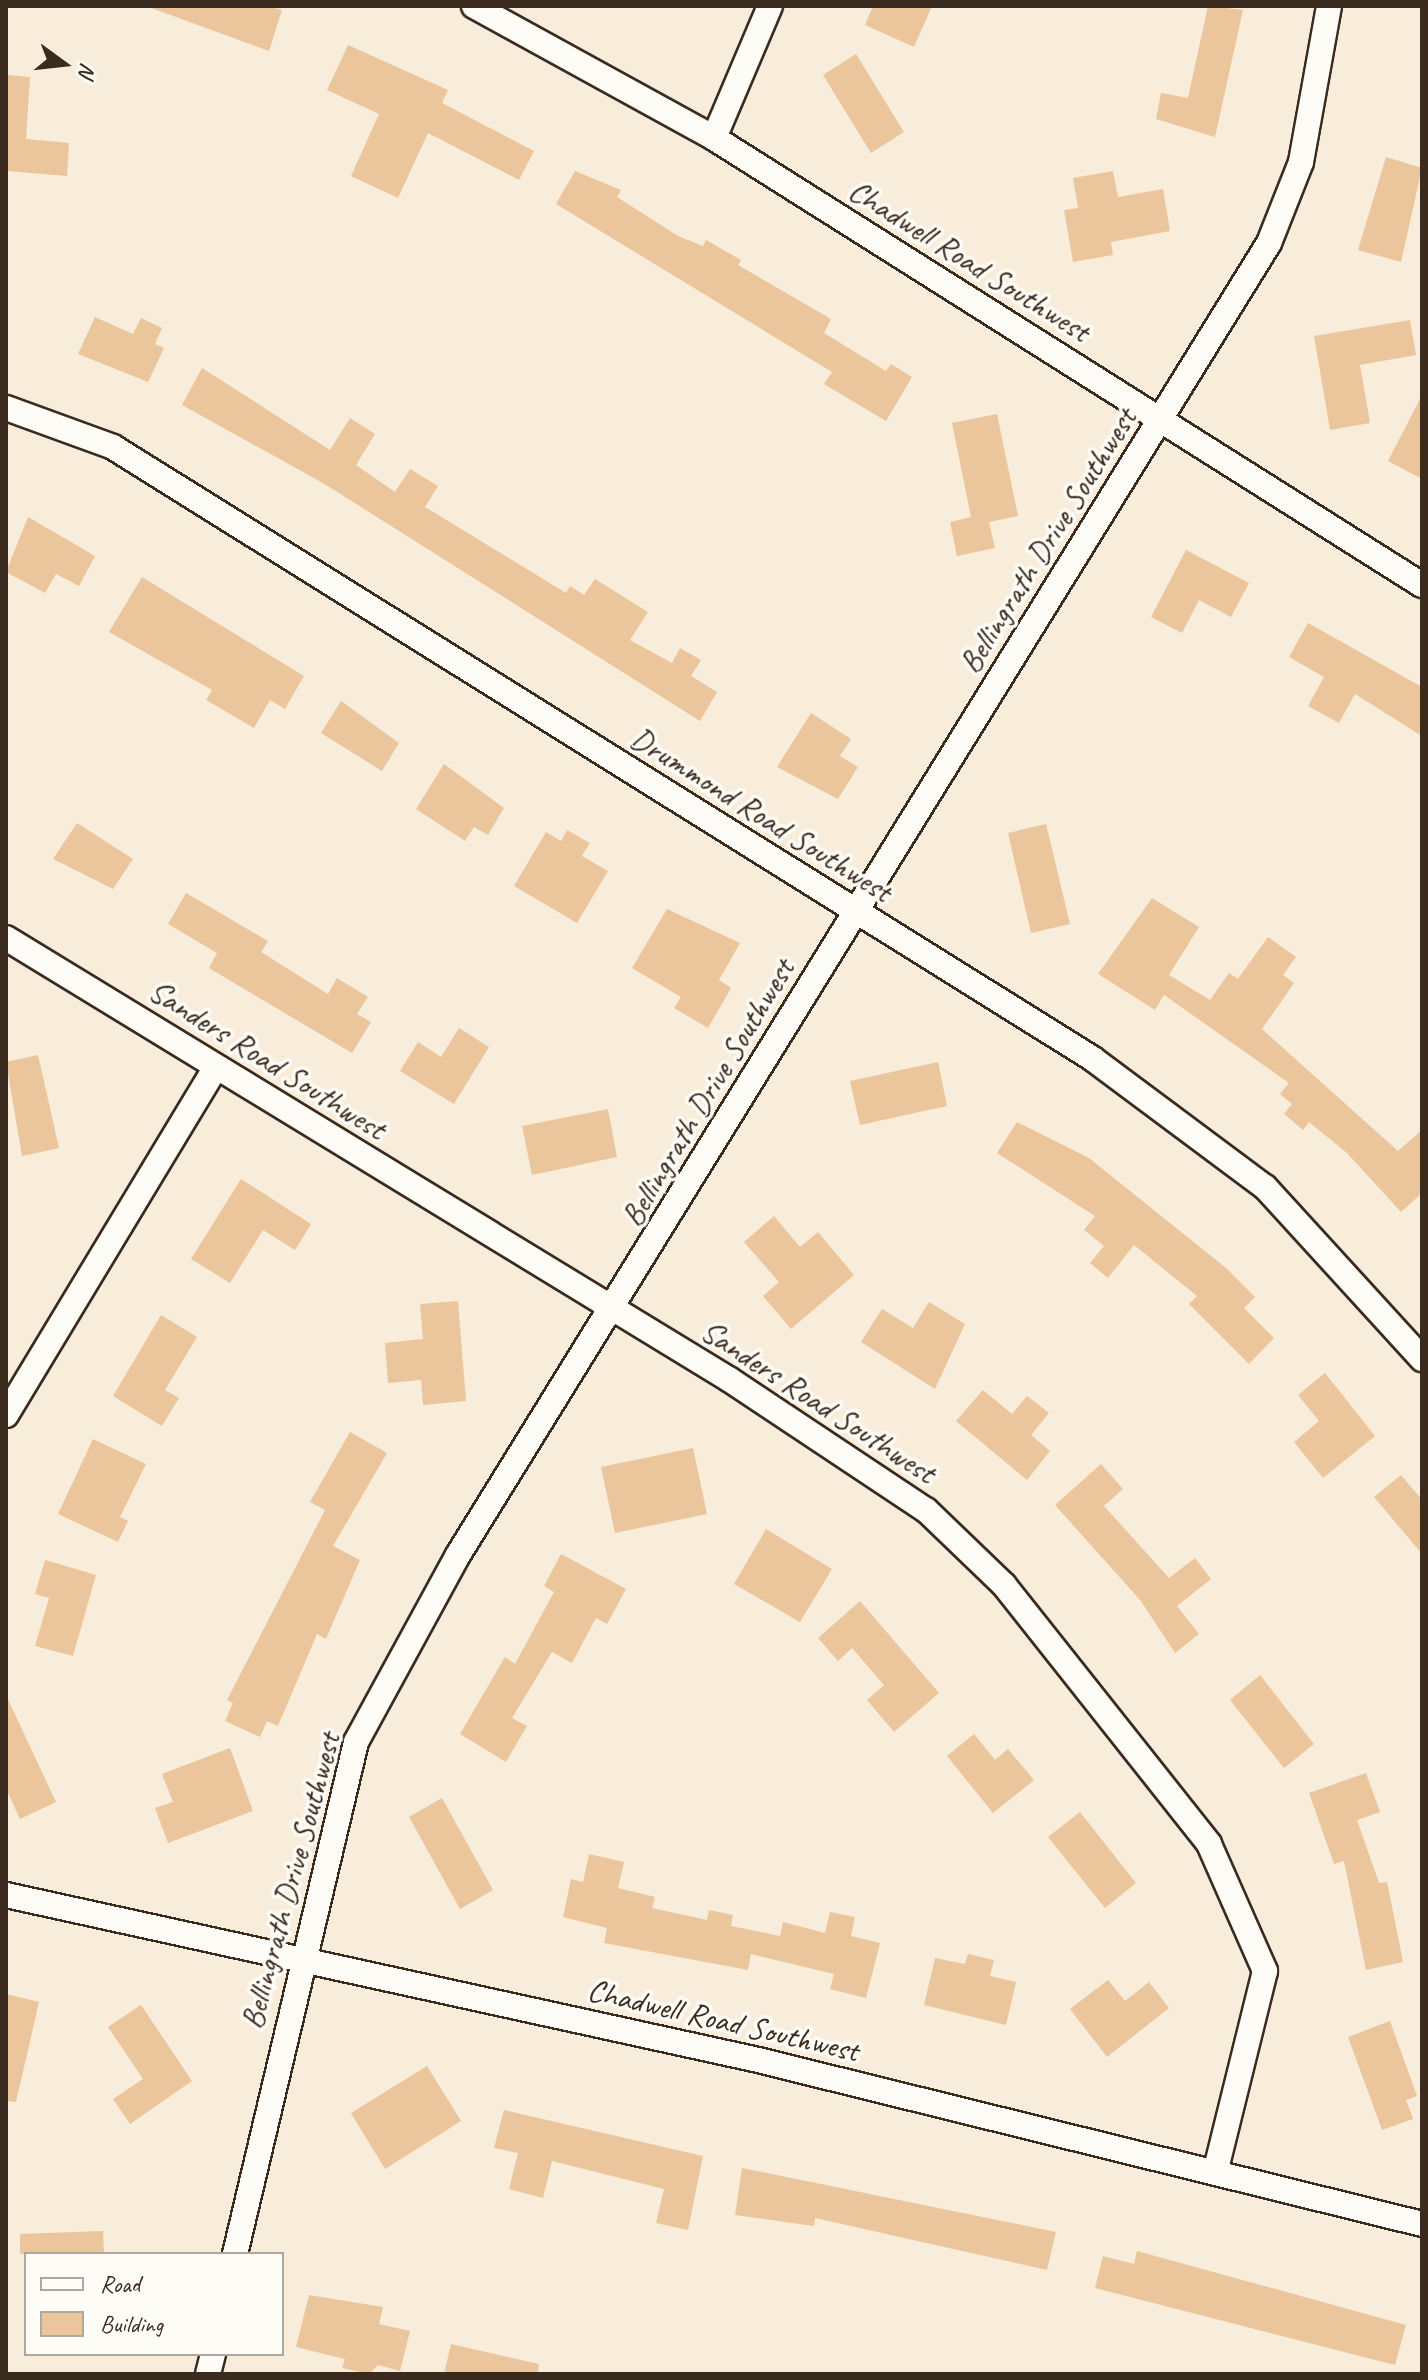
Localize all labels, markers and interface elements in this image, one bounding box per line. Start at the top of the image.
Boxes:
north arrow [24,24,104,104]
text: N [72,60,102,80]
street label: Chadwell Road Southwest [842,172,1096,350]
street label: Bellingrath Drive Southwest [951,402,1145,680]
street label: Drummond Road Southwest [624,720,898,910]
street label: Bellingrath Drive Southwest [613,952,803,1234]
street label: Sanders Road Southwest [142,972,392,1148]
street label: Sanders Road Southwest [694,1312,942,1492]
street label: Bellingrath Drive Southwest [233,1729,349,2033]
street label: Chadwell Road Southwest [585,1971,861,2071]
legend [24,2252,284,2356]
text: Road [100,2269,140,2299]
text: Building [100,2309,163,2339]

